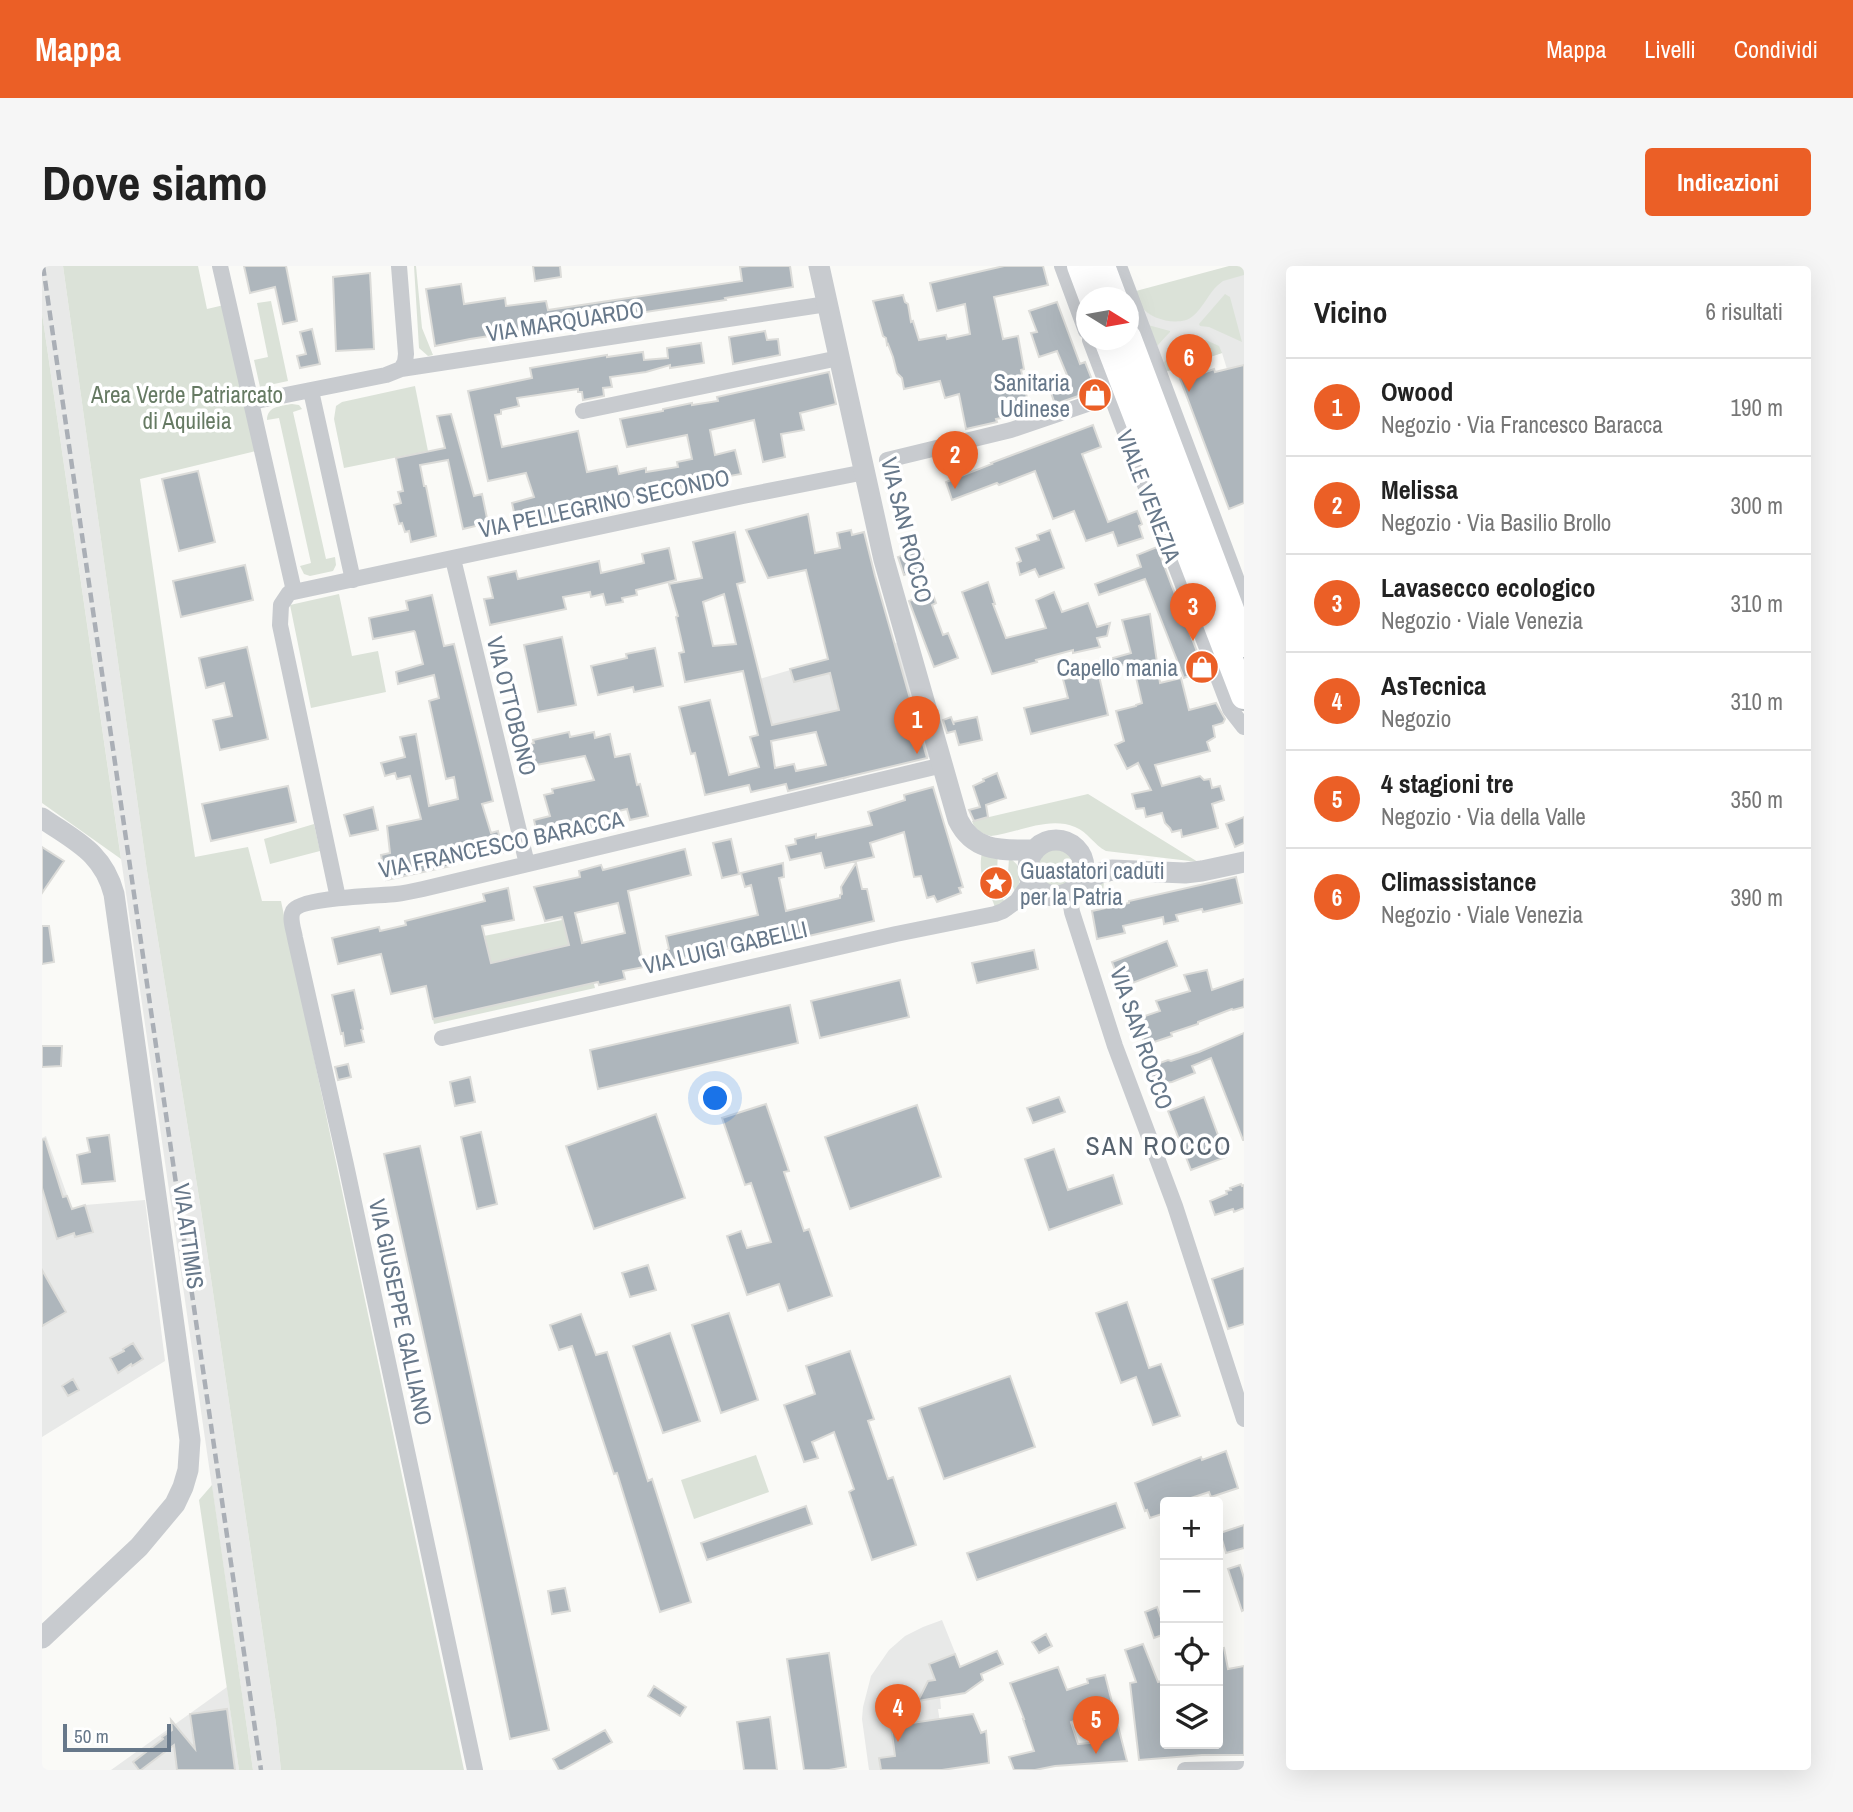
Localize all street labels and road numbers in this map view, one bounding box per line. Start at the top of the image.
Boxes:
street label: VIA MARQUARDO [484,293,646,349]
street label: VIALE VENEZIA [1110,425,1189,567]
street label: VIA SAN ROCCO [874,454,940,606]
street label: VIA PELLEGRINO SECONDO [476,461,732,545]
street label: VIA OTTOBONO [480,633,544,779]
street label: VIA FRANCESCO BARACCA [376,803,627,885]
street label: VIA LUIGI GABELLI [640,913,810,981]
street label: VIA SAN ROCCO [1103,963,1181,1113]
street label: VIA ATTIMIS [166,1181,212,1291]
street label: VIA GIUSEPPE GALLIANO [362,1196,440,1428]

